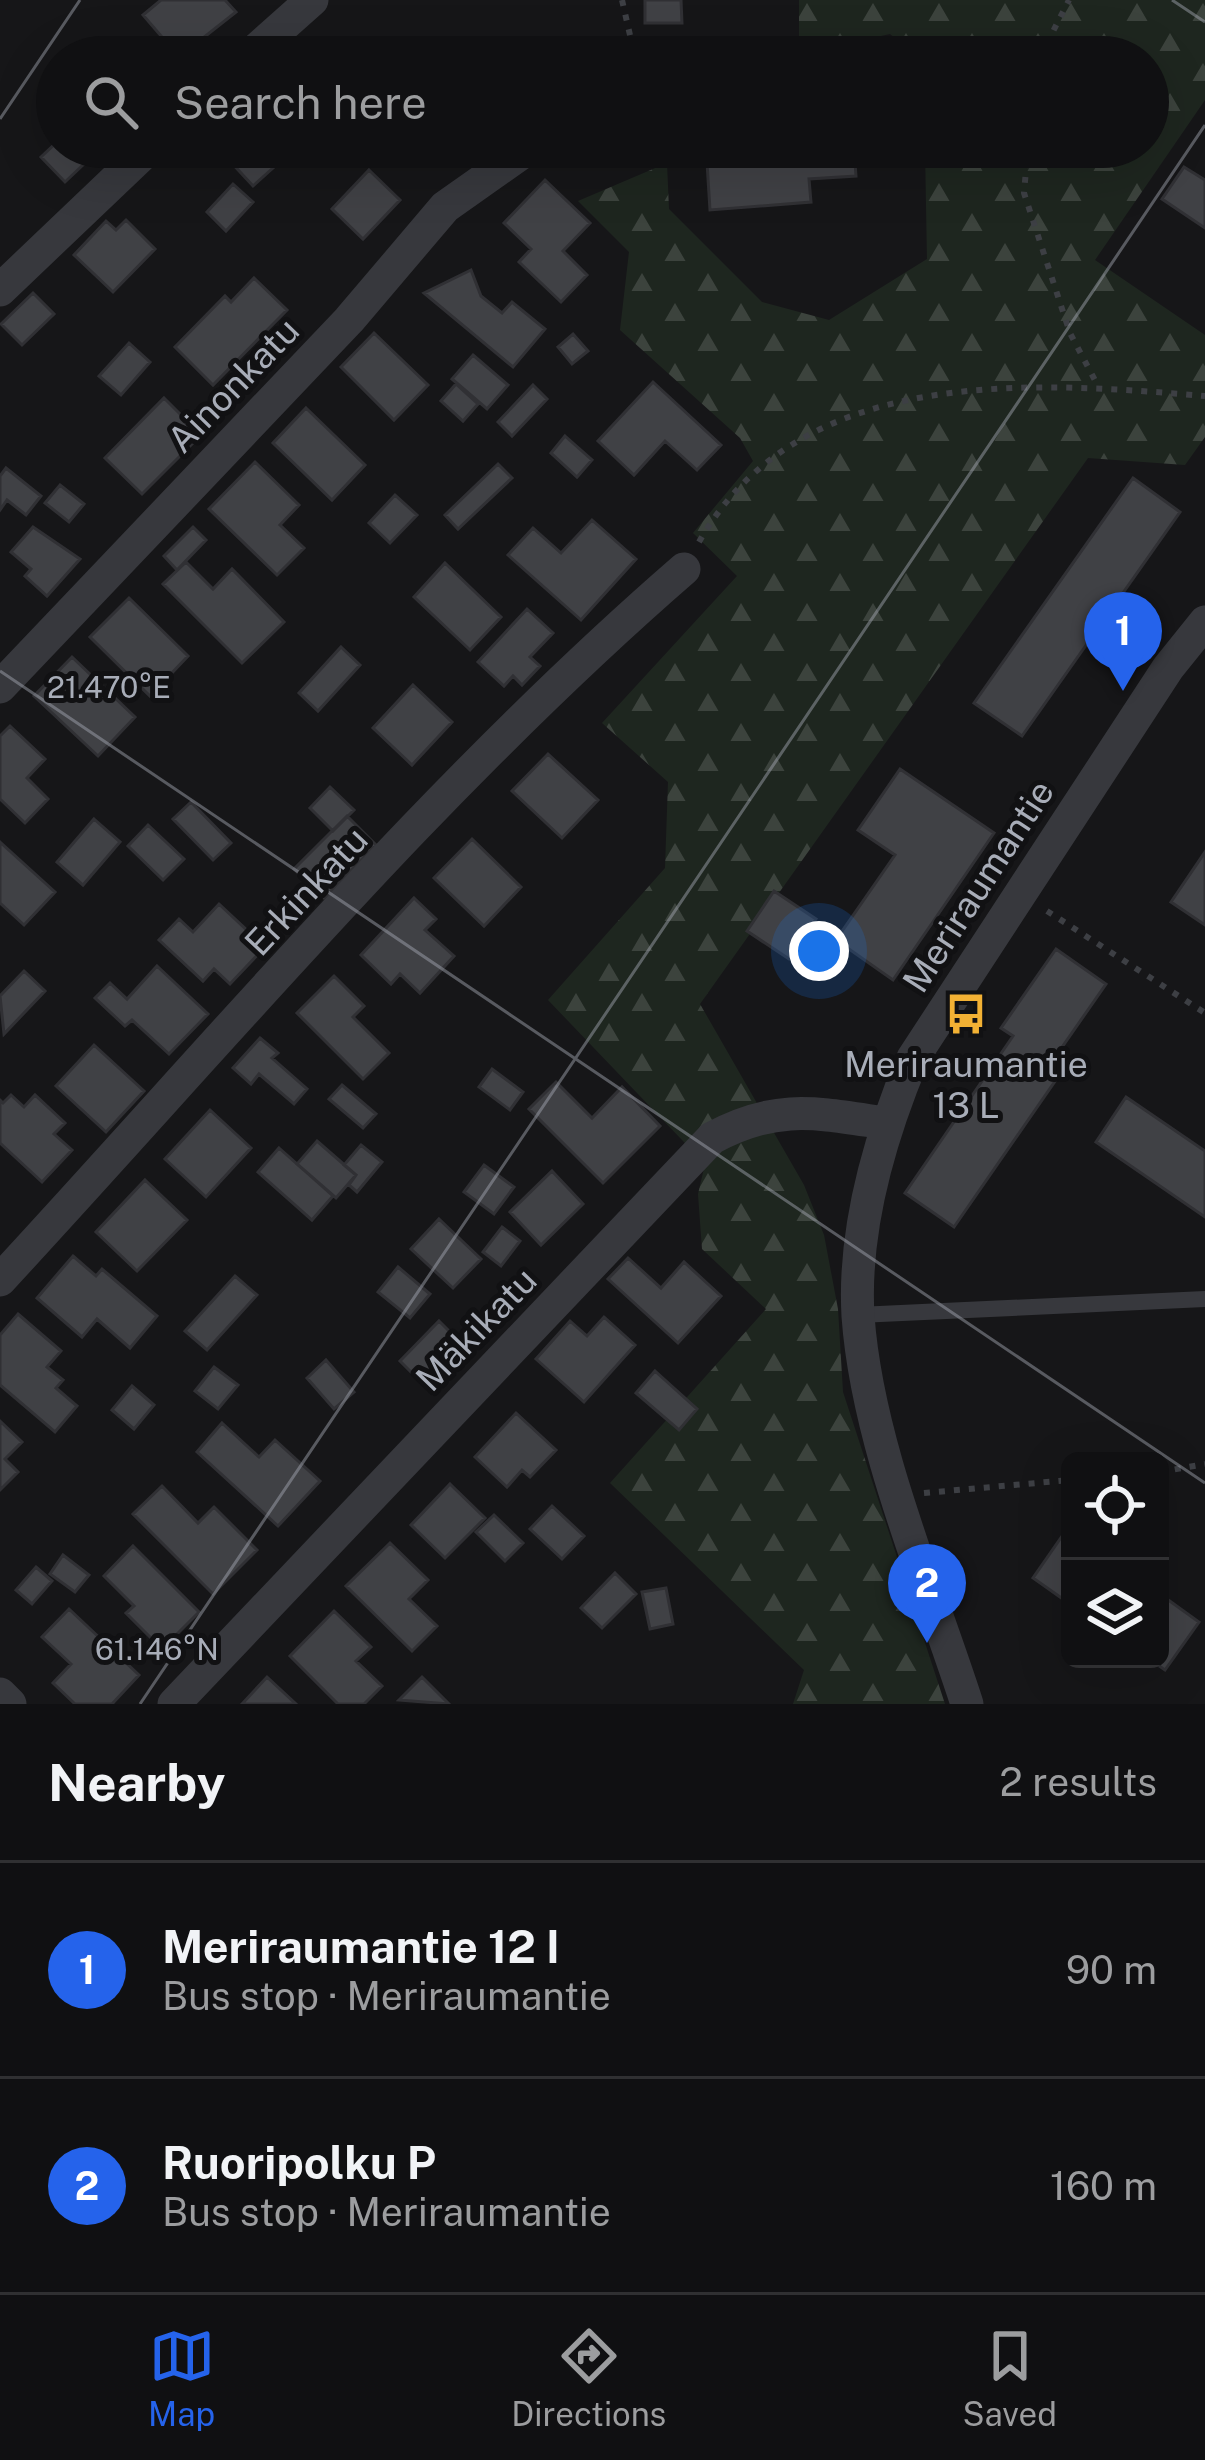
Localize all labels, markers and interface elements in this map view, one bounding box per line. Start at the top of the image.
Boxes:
search box [36,36,1169,168]
icon: search [78,69,144,135]
text: Search here [174,76,427,129]
street label: Ainonkatu [159,309,307,461]
pin: 1 [1084,592,1162,691]
text: 21.470°E [47,669,171,705]
street label: Meriraumantie [894,772,1062,1000]
street label: Erkinkatu [236,818,376,964]
your location [789,921,849,981]
bus stop icon: Meriraumantie 13 L [943,991,989,1037]
place label: Meriraumantie 13 L [844,1043,1088,1126]
street label: Mäkikatu [407,1259,545,1399]
map controls [1061,1452,1169,1668]
button: locate [1061,1452,1169,1560]
pin: 2 [888,1544,966,1643]
button: layers [1061,1560,1169,1668]
text: 61.146°N [95,1631,219,1667]
text: Nearby [48,1753,225,1812]
text: 2 results [1000,1759,1157,1805]
text: Meriraumantie 12 I [162,1920,560,1973]
text: 1 [79,1947,95,1993]
text: 90 m [1066,1947,1157,1993]
text: Bus stop · Meriraumantie [162,1973,611,2019]
text: Ruoripolku P [162,2136,436,2189]
text: 2 [75,2163,99,2209]
text: 160 m [1050,2163,1157,2209]
text: Bus stop · Meriraumantie [162,2189,611,2235]
tab: Map [148,2323,215,2433]
tab: Directions [511,2323,666,2433]
tab: Saved [963,2323,1057,2433]

